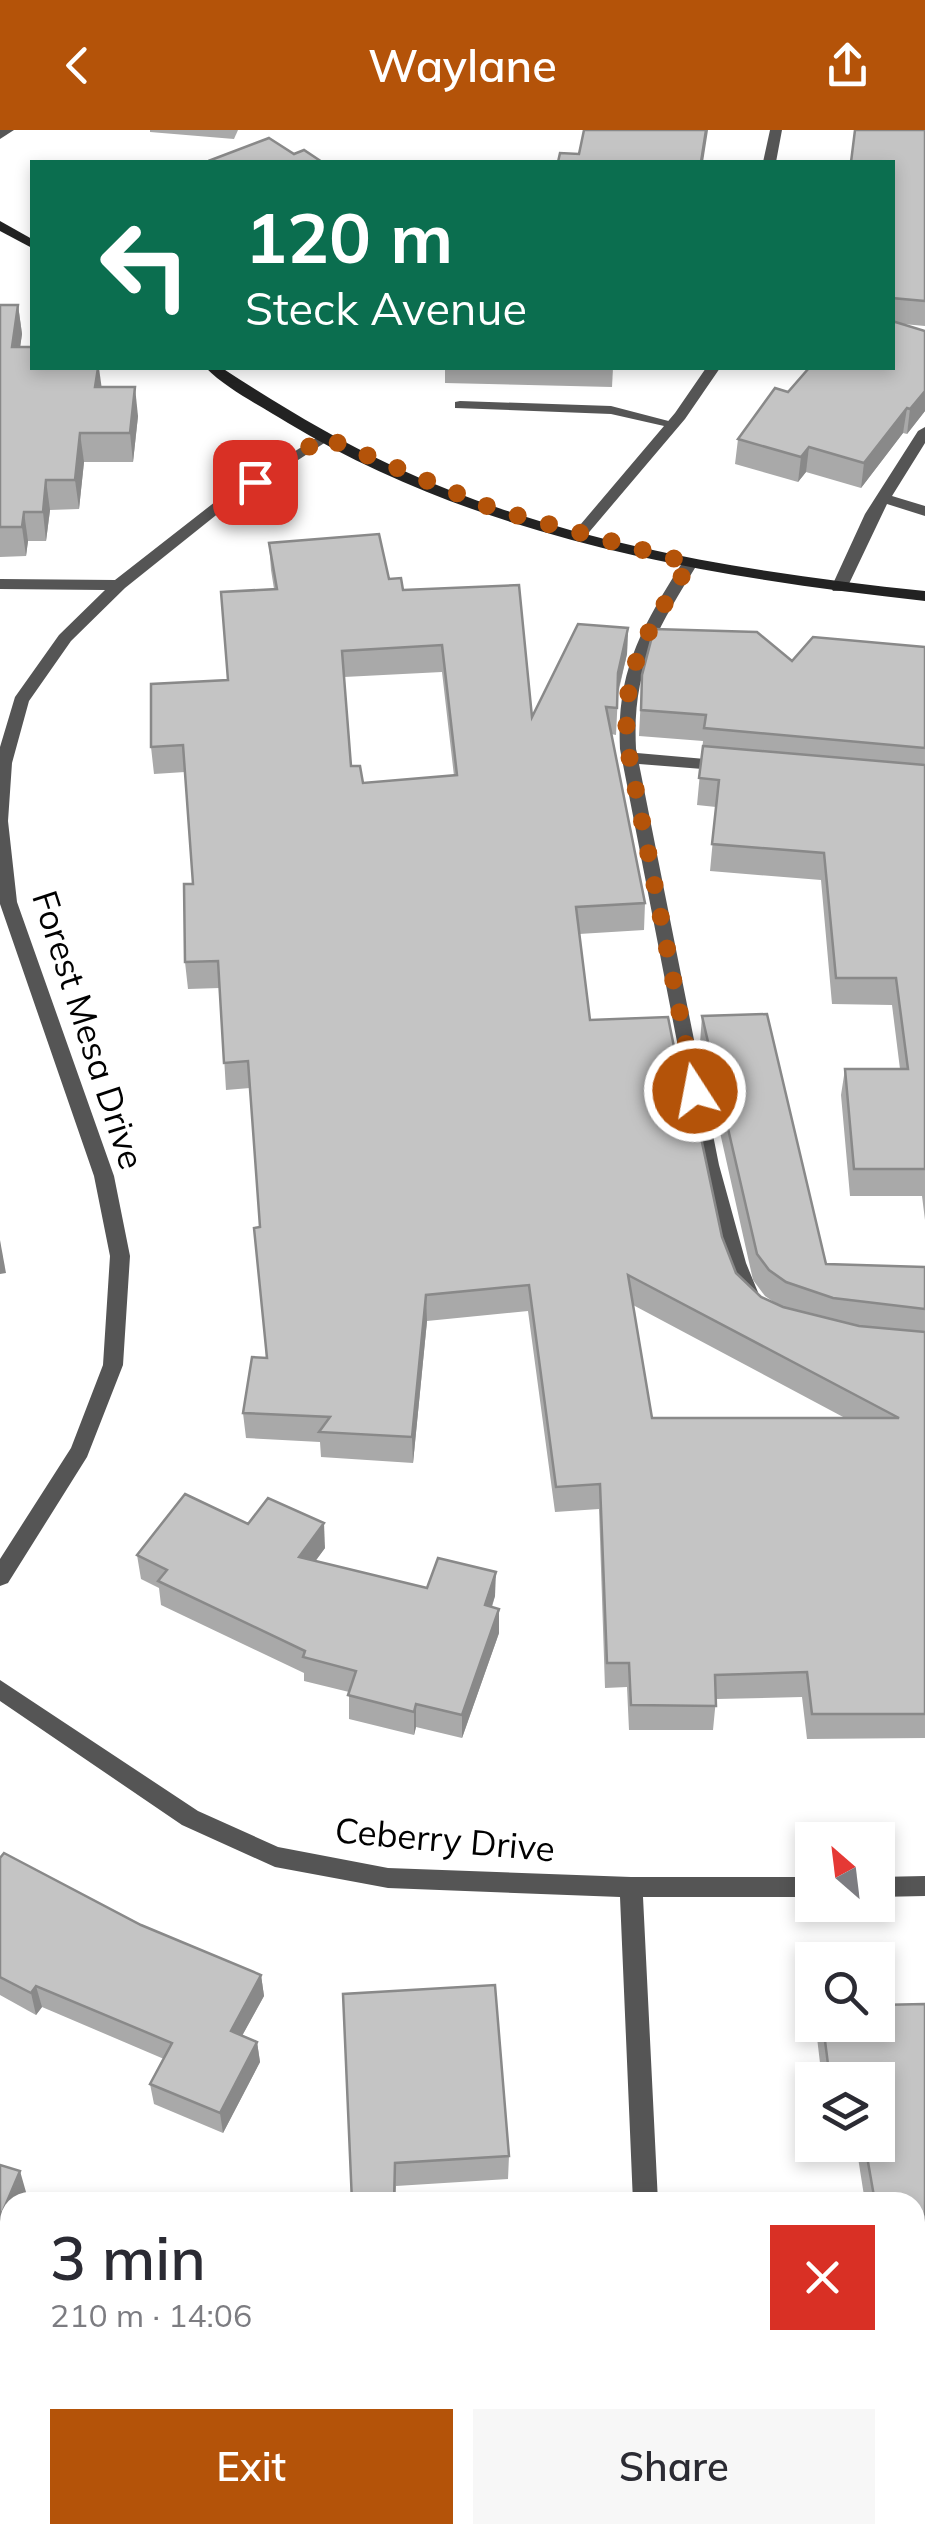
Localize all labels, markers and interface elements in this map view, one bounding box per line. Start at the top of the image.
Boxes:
text: Waylane [368,37,557,93]
icon: back [50,38,105,93]
icon: share [820,38,875,93]
text: 120 m [245,193,453,281]
icon: left [80,200,210,330]
text: Steck Avenue [245,280,527,336]
pin [213,440,298,525]
icon: arrive [228,455,283,510]
street label: Forest Mesa Drive [23,885,155,1174]
position arrow [643,1039,747,1143]
street label: Ceberry Drive [333,1807,557,1871]
north arrow [795,1822,895,1922]
map controls [795,1822,895,2162]
button: search [795,1942,895,2042]
button: layers [795,2062,895,2162]
text: 3 min [50,2220,206,2295]
button: close [770,2225,875,2330]
text: 210 m · 14:06 [50,2295,252,2335]
button: Exit [50,2409,453,2524]
button: Share [473,2409,875,2524]

